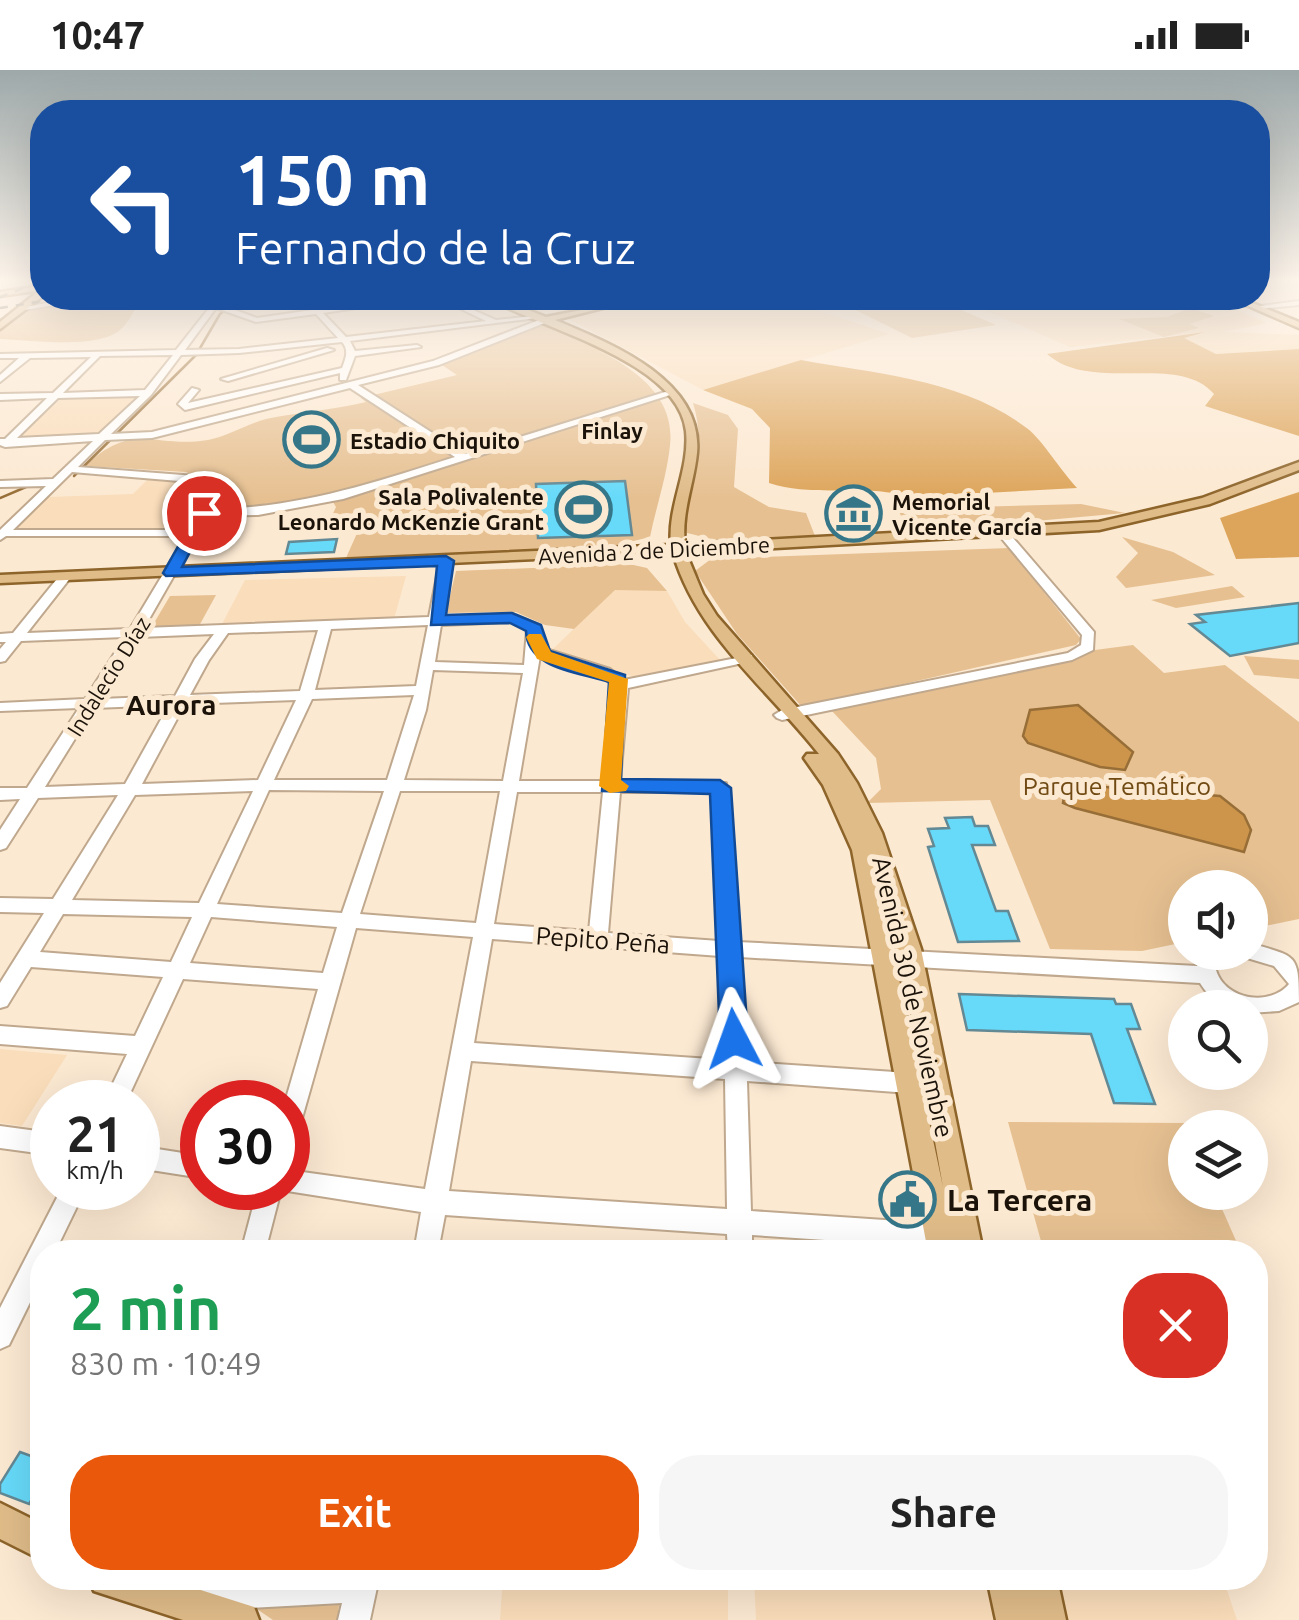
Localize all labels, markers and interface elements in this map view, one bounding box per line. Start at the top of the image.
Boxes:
text: 10:47 [50,14,145,56]
icon: left [70,140,200,270]
text: 150 m [235,140,430,218]
text: Fernando de la Cruz [235,222,636,273]
sports icon: Estadio Chiquito [281,410,341,470]
district label: Finlay [581,418,643,443]
place label: Estadio Chiquito [350,428,520,453]
pin [162,471,247,556]
sports icon: Sala Polivalente Leonardo McKenzie Grant [553,479,613,539]
place label: Sala Polivalente Leonardo McKenzie Grant [278,484,544,534]
museum icon: Memorial Vicente García [823,484,883,544]
icon: arrive [177,486,232,541]
place label: Memorial Vicente García [892,489,1042,539]
street label: Avenida 2 de Diciembre [537,531,771,569]
street label: Indalecio Díaz [61,612,155,740]
district label: Aurora [126,689,216,720]
park label: Parque Temático [1023,772,1211,800]
street label: Avenida 30 de Noviembre [867,854,959,1140]
map controls [1168,870,1268,1210]
button: sound [1168,870,1268,970]
street label: Pepito Peña [535,921,671,959]
position arrow [682,987,786,1091]
button: search [1168,990,1268,1090]
speed limit sign: 30 [180,1080,310,1210]
text: 21 [67,1105,123,1161]
button: layers [1168,1110,1268,1210]
text: km/h [66,1156,124,1184]
public building icon: La Tercera [878,1170,938,1230]
place label: La Tercera [947,1183,1092,1217]
button: close [1123,1273,1228,1378]
text: 2 min [70,1274,222,1341]
text: 830 m · 10:49 [70,1345,262,1381]
button: Exit [70,1455,639,1570]
button: Share [659,1455,1228,1570]

